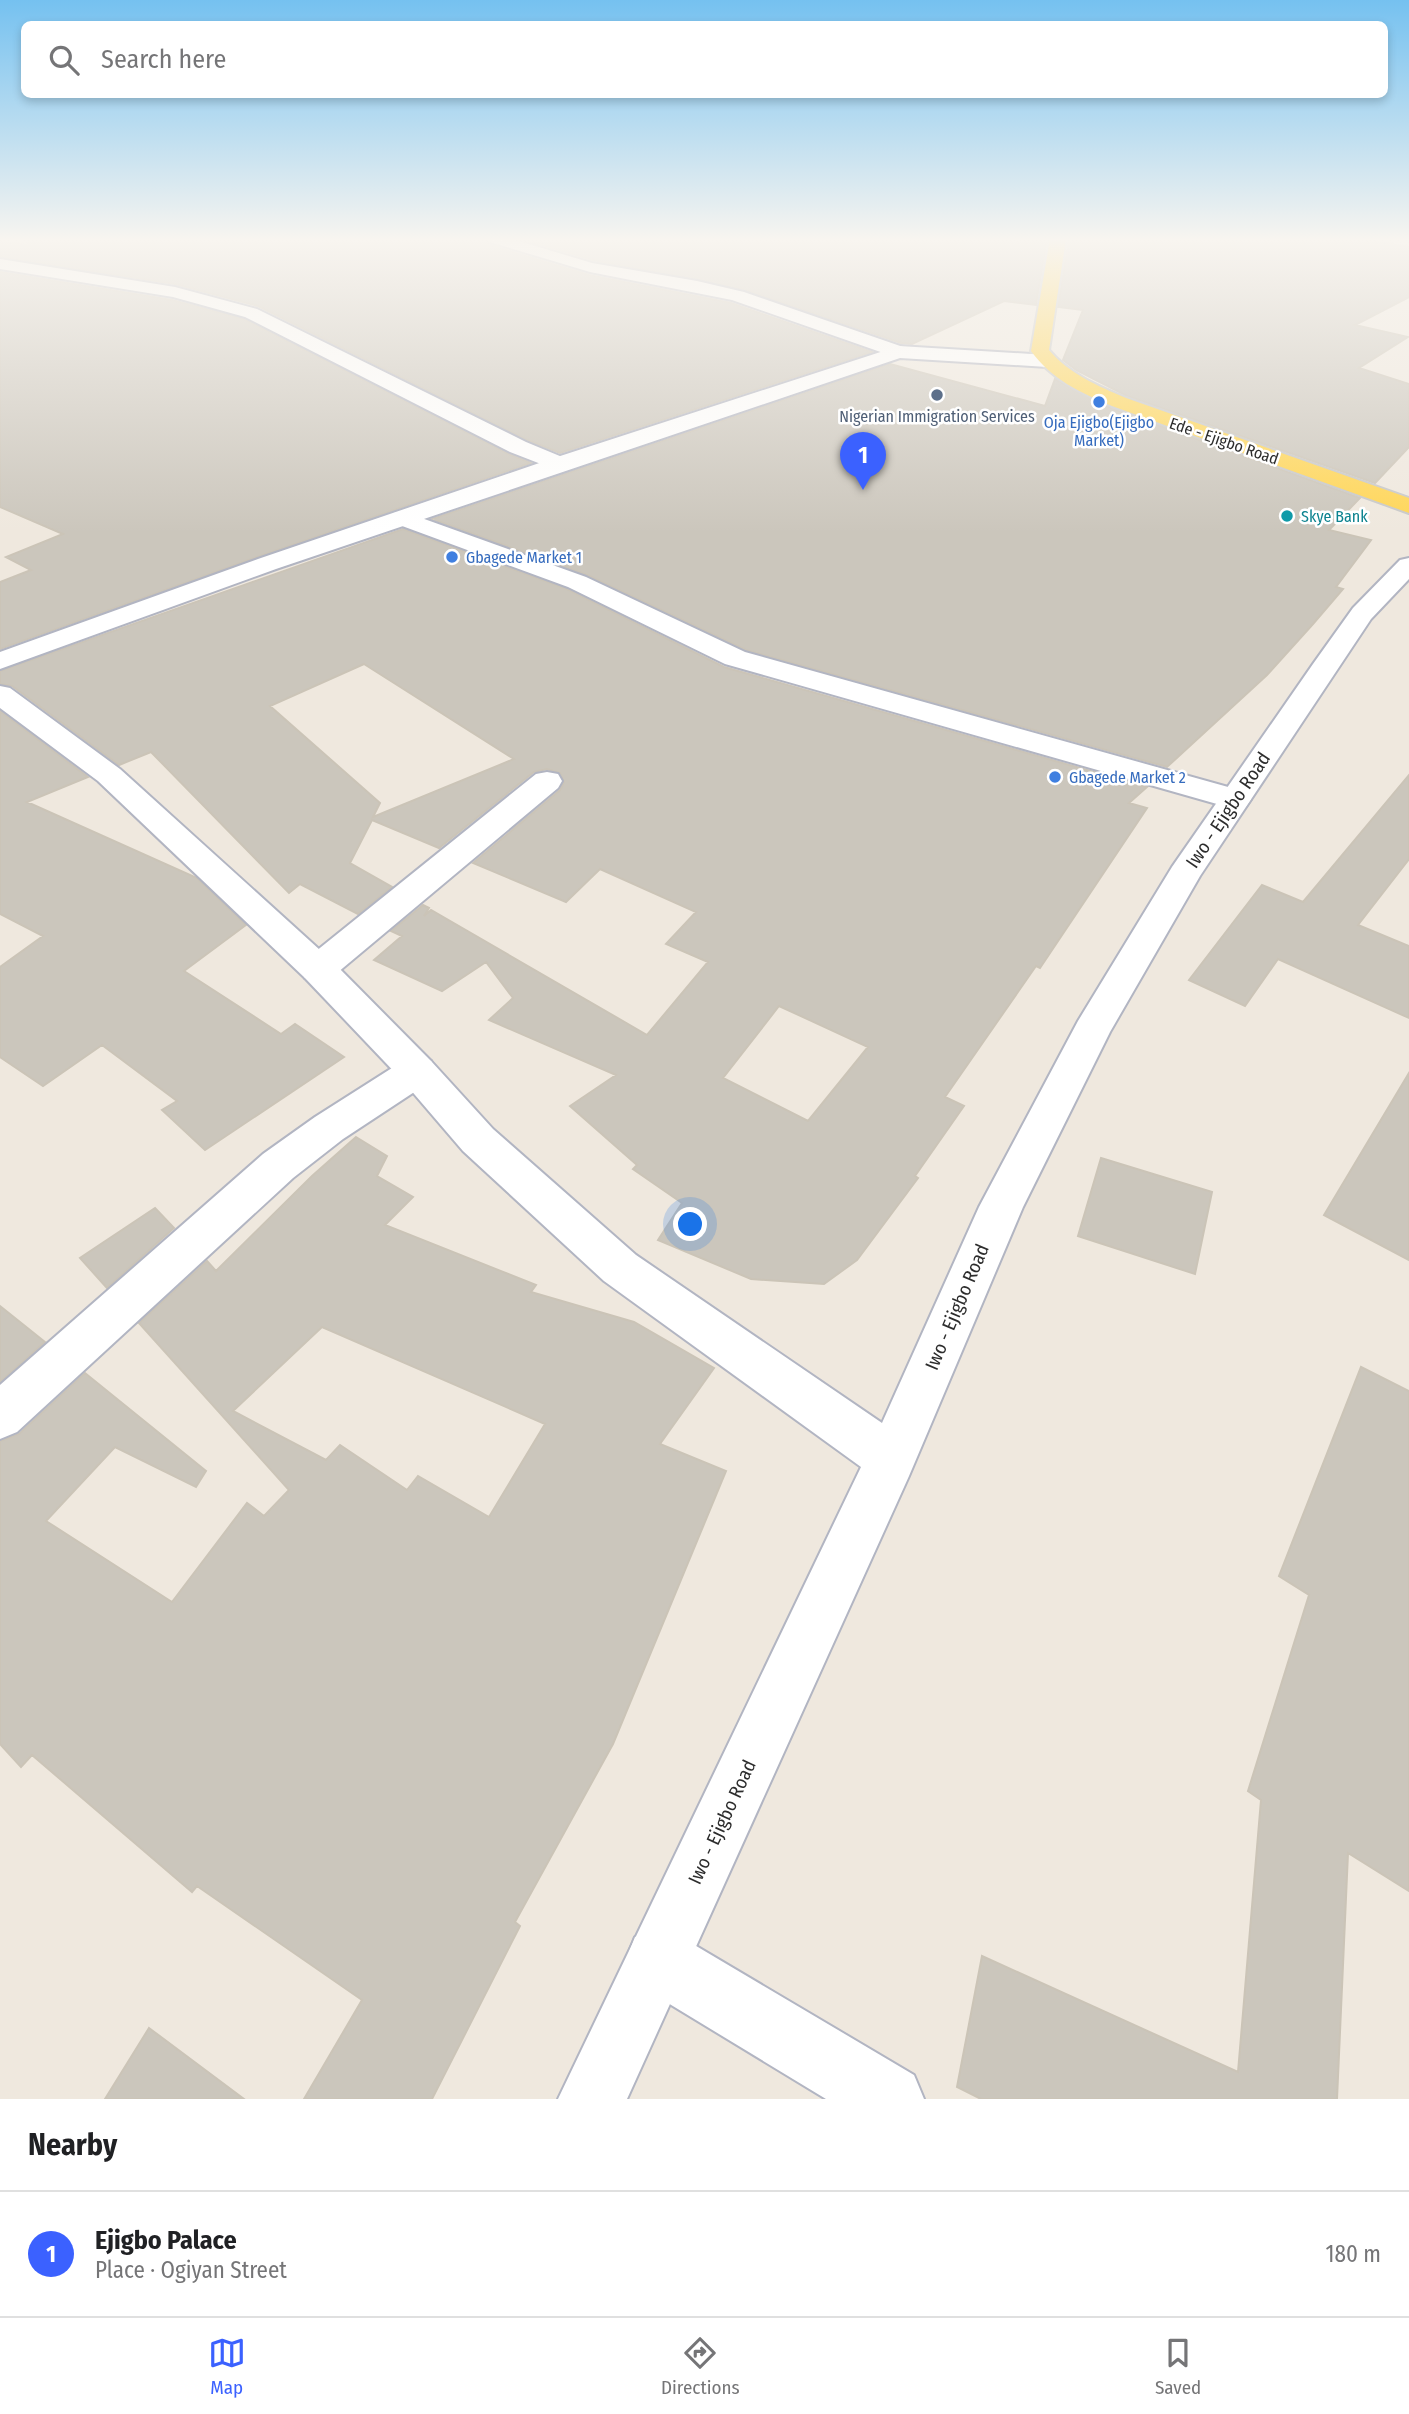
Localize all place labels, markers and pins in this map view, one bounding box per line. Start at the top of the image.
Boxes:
marker: Nigerian Immigration Services [929,387,945,403]
marker: Oja Ejigbo(Ejigbo Market) [1091,394,1107,410]
place label: Nigerian Immigration Services [839,407,1035,426]
place label: Oja Ejigbo(Ejigbo Market) [1044,413,1154,450]
pin: 1 [840,432,886,490]
place label: Skye Bank [1301,507,1368,526]
marker: Skye Bank [1279,508,1295,524]
place label: Gbagede Market 1 [466,548,582,567]
marker: Gbagede Market 1 [444,549,460,565]
place label: Gbagede Market 2 [1069,768,1186,787]
marker: Gbagede Market 2 [1047,769,1063,785]

